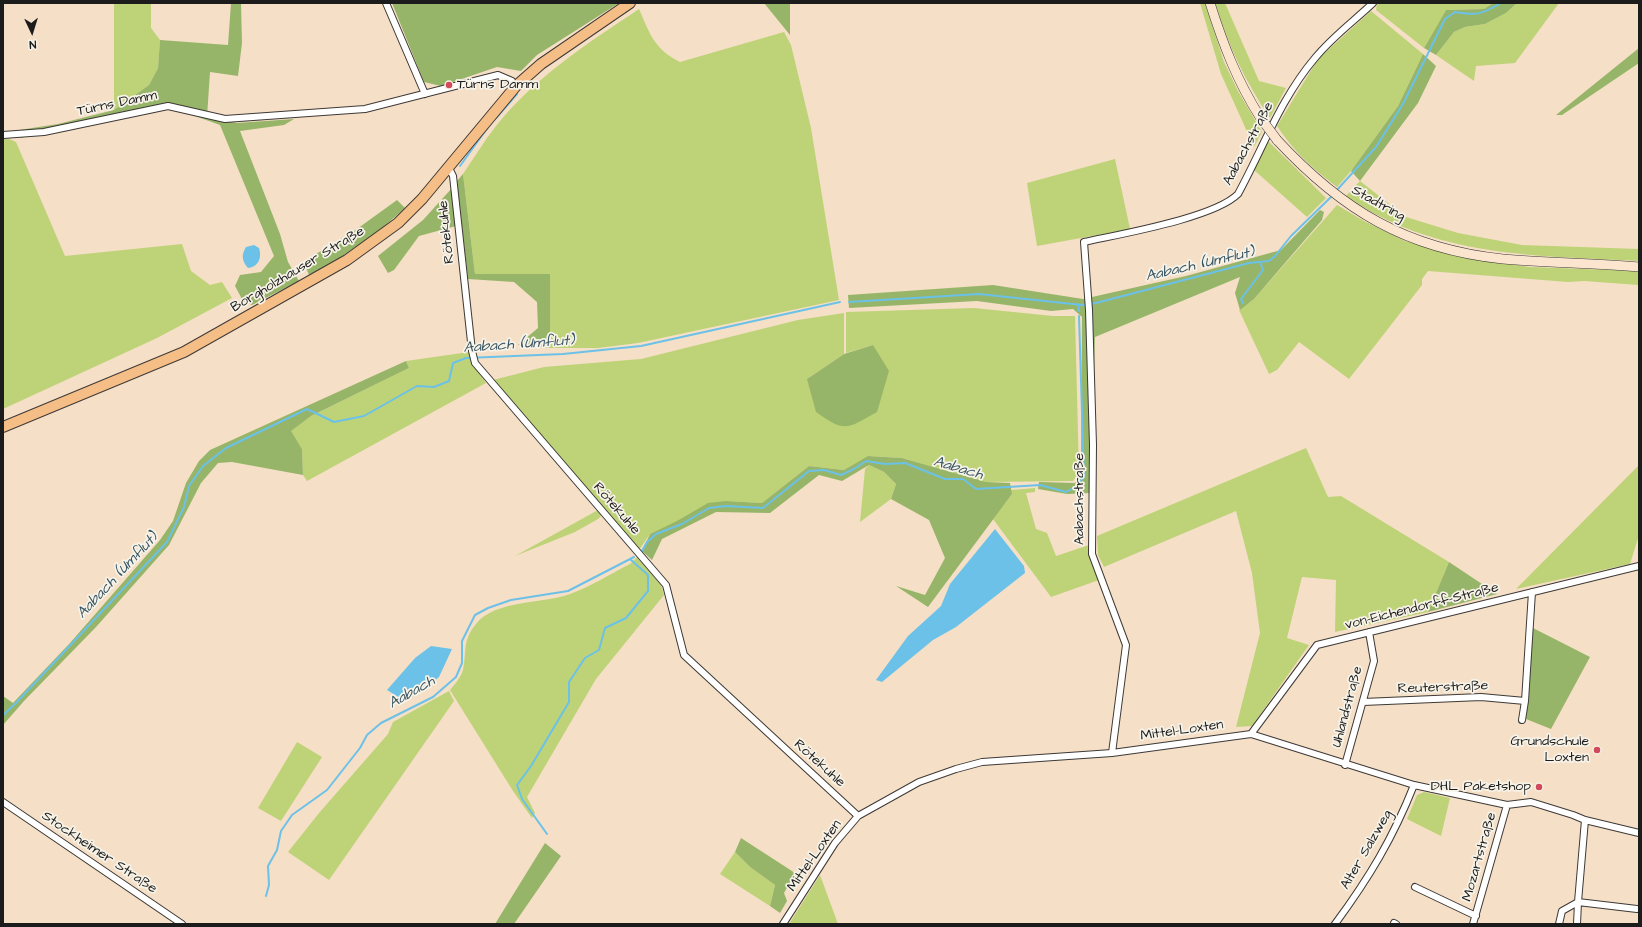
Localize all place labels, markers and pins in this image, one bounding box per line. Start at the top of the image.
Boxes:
place label: Türns Damm [457,77,538,93]
marker: Türns Damm [444,80,454,90]
place label: Grundschule Loxten [1511,734,1589,766]
marker: Grundschule Loxten [1592,745,1602,755]
place label: DHL Paketshop [1431,779,1531,795]
marker: DHL Paketshop [1534,782,1544,792]

